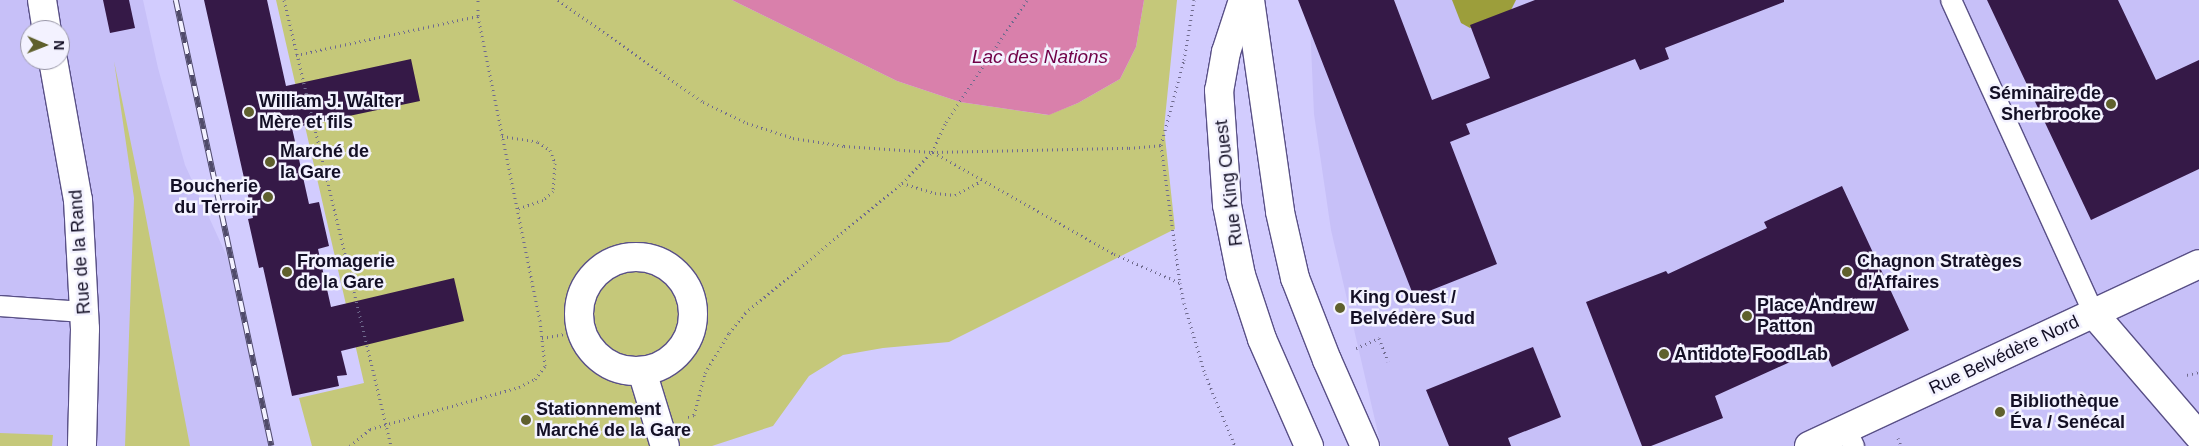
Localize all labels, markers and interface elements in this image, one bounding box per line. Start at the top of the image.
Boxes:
north arrow [20,20,70,70]
text: N [51,40,67,50]
water label: Lac des Nations [972,46,1108,68]
place label: Séminaire de Sherbrooke [1989,83,2101,126]
place label: William J. Walter Mère et fils [259,91,401,134]
marker: Séminaire de Sherbrooke [2105,98,2117,110]
marker: William J. Walter Mère et fils [243,106,255,118]
street label: Rue King Ouest [1211,119,1247,247]
place label: Marché de la Gare [280,141,369,183]
marker: Marché de la Gare [264,156,276,168]
place label: Boucherie du Terroir [170,176,258,218]
street label: Rue de la Rand [65,189,95,315]
marker: Boucherie du Terroir [262,191,274,203]
place label: Fromagerie de la Gare [297,251,395,294]
place label: Chagnon Stratèges d'Affaires [1857,251,2022,294]
marker: Fromagerie de la Gare [281,266,293,278]
marker: Chagnon Stratèges d'Affaires [1841,266,1853,278]
place label: King Ouest / Belvédère Sud [1350,287,1475,330]
place label: Place Andrew Patton [1757,295,1875,338]
marker: King Ouest / Belvédère Sud [1334,302,1346,314]
marker: Place Andrew Patton [1741,310,1753,322]
street label: Rue Belvédère Nord [1926,311,2082,399]
place label: Antidote FoodLab [1674,343,1828,365]
marker: Antidote FoodLab [1658,348,1670,360]
place label: Bibliothèque Éva / Senécal [2010,391,2125,434]
place label: Stationnement Marché de la Gare [536,399,691,442]
marker: Bibliothèque Éva / Senécal [1994,406,2006,418]
marker: Stationnement Marché de la Gare [520,414,532,426]

